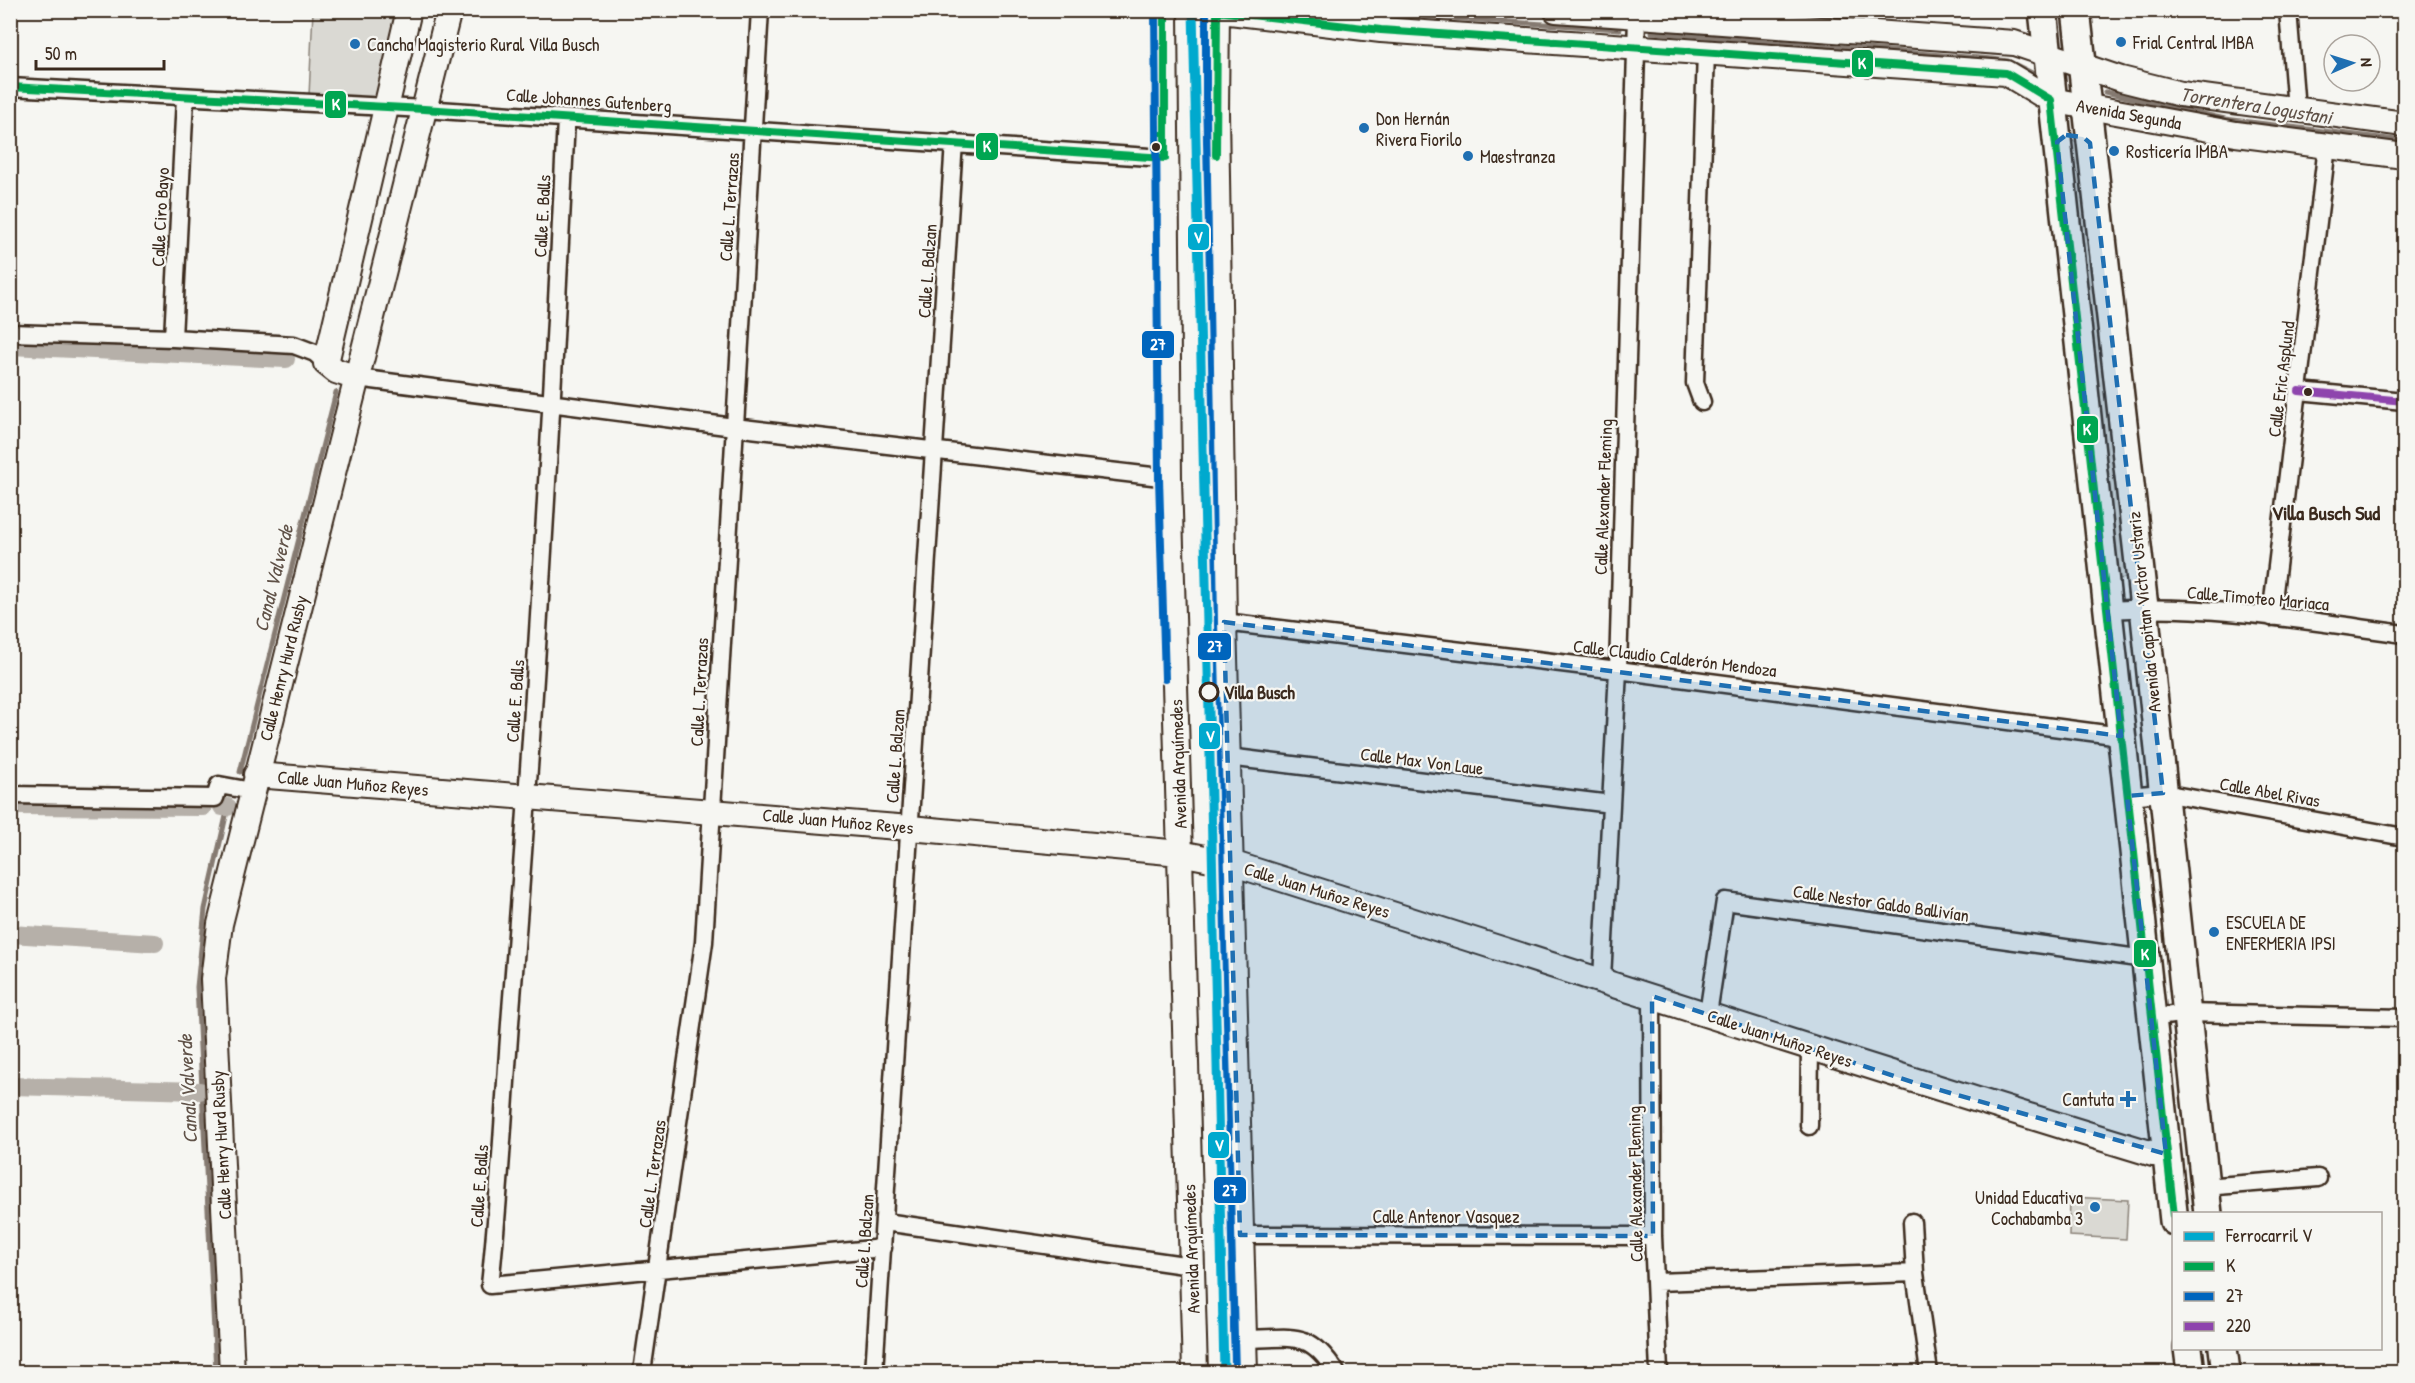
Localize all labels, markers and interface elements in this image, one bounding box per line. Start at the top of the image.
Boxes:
place label: Frial Central IMBA [2132,30,2254,55]
place label: Cancha Magisterio Rural Villa Busch [367,32,600,57]
scale bar [36,33,164,71]
north arrow [2322,33,2382,93]
marker: Frial Central IMBA [2114,35,2128,49]
marker: Cancha Magisterio Rural Villa Busch [348,37,362,51]
text: 50 m [45,41,77,66]
line badge: K [1851,49,1874,78]
text: K [1858,52,1867,74]
text: N [2356,57,2378,68]
water label: Torrentera Logustani [2178,80,2336,132]
street label: Calle Johannes Gutenberg [505,82,673,118]
line badge: K [324,90,347,119]
street label: Avenida Segunda [2074,92,2184,136]
text: K [332,93,341,115]
place label: Don Hernán Rivera Fiorilo [1376,106,1462,152]
marker: Don Hernán Rivera Fiorilo [1357,121,1371,135]
line badge: K [975,132,999,161]
text: K [983,135,992,157]
place label: Rosticería IMBA [2126,139,2228,164]
unlabelled marker [1150,141,1162,153]
place label: Maestranza [1480,144,1555,169]
marker: Rosticería IMBA [2107,144,2121,158]
marker: Maestranza [1461,149,1475,163]
street label: Calle L. Terrazas [713,152,745,262]
street label: Calle Ciro Bayo [145,167,175,267]
street label: Calle E. Balls [527,174,557,258]
street label: Calle L. Balzan [911,223,943,319]
line badge: V [1187,223,1210,251]
text: V [1194,226,1204,248]
street label: Calle Eric Asplund [2261,320,2301,438]
line badge: 27 [1141,330,1175,359]
text: 27 [1150,333,1166,355]
unlabelled marker [2302,386,2314,398]
line badge: K [2076,415,2099,444]
street label: Calle Alexander Fleming [1588,418,1618,576]
text: K [2083,418,2092,440]
district label: Villa Busch Sud [2272,499,2380,526]
street label: Avenida Capitan Víctor Ustariz [2121,510,2167,714]
water label: Canal Valverde [247,521,300,634]
street label: Calle Timoteo Mariaca [2186,579,2330,617]
street label: Calle Henry Hurd Rusby [253,592,313,744]
line badge: 27 [1197,632,1232,661]
street label: Calle Claudio Calderón Mendoza [1572,633,1778,683]
text: 27 [1207,635,1223,657]
street label: Calle L. Terrazas [684,637,714,747]
street label: Calle E. Balls [500,659,530,743]
place label: Villa Busch [1224,680,1295,705]
marker: Villa Busch [1199,682,1219,702]
street label: Avenida Arquímedes [1163,699,1193,829]
street label: Calle L. Balzan [879,708,911,804]
line badge: V [1198,722,1221,750]
text: V [1206,725,1216,747]
street label: Calle Max Von Laue [1359,741,1485,781]
street label: Calle Juan Muñoz Reyes [277,764,430,802]
street label: Calle Abel Rivas [2218,771,2322,813]
street label: Calle Juan Muñoz Reyes [762,802,915,840]
street label: Calle Juan Muñoz Reyes [1241,856,1393,924]
street label: Calle Nestor Galdo Ballivían [1791,878,1971,928]
place label: ESCUELA DE ENFERMERIA IPSI [2226,910,2336,956]
marker: ESCUELA DE ENFERMERIA IPSI [2207,925,2221,939]
line badge: K [2133,939,2157,968]
text: K [2141,943,2150,965]
street label: Calle Juan Muñoz Reyes [1704,1003,1856,1073]
water label: Canal Valverde [171,1033,203,1144]
street label: Calle Henry Hurd Rusby [205,1069,237,1220]
place label: Cantuta [2062,1087,2114,1112]
marker: Cantuta [2119,1090,2137,1108]
street label: Calle Alexander Fleming [1621,1106,1649,1262]
street label: Calle L. Terrazas [632,1118,672,1230]
line badge: V [1207,1131,1230,1159]
text: V [1215,1134,1225,1156]
street label: Calle E. Balls [464,1144,494,1228]
line badge: 27 [1213,1176,1247,1204]
text: 27 [1222,1179,1238,1201]
street label: Avenida Arquímedes [1176,1184,1206,1314]
place label: Unidad Educativa Cochabamba 3 [1975,1185,2083,1231]
street label: Calle L. Balzan [848,1193,880,1289]
marker: Unidad Educativa Cochabamba 3 [2088,1200,2102,1214]
street label: Calle Antenor Vasquez [1372,1204,1520,1229]
legend [2172,1212,2382,1350]
text: Ferrocarril V [2225,1223,2313,1248]
text: K [2226,1253,2236,1278]
text: 27 [2226,1283,2243,1308]
text: 220 [2226,1313,2251,1338]

